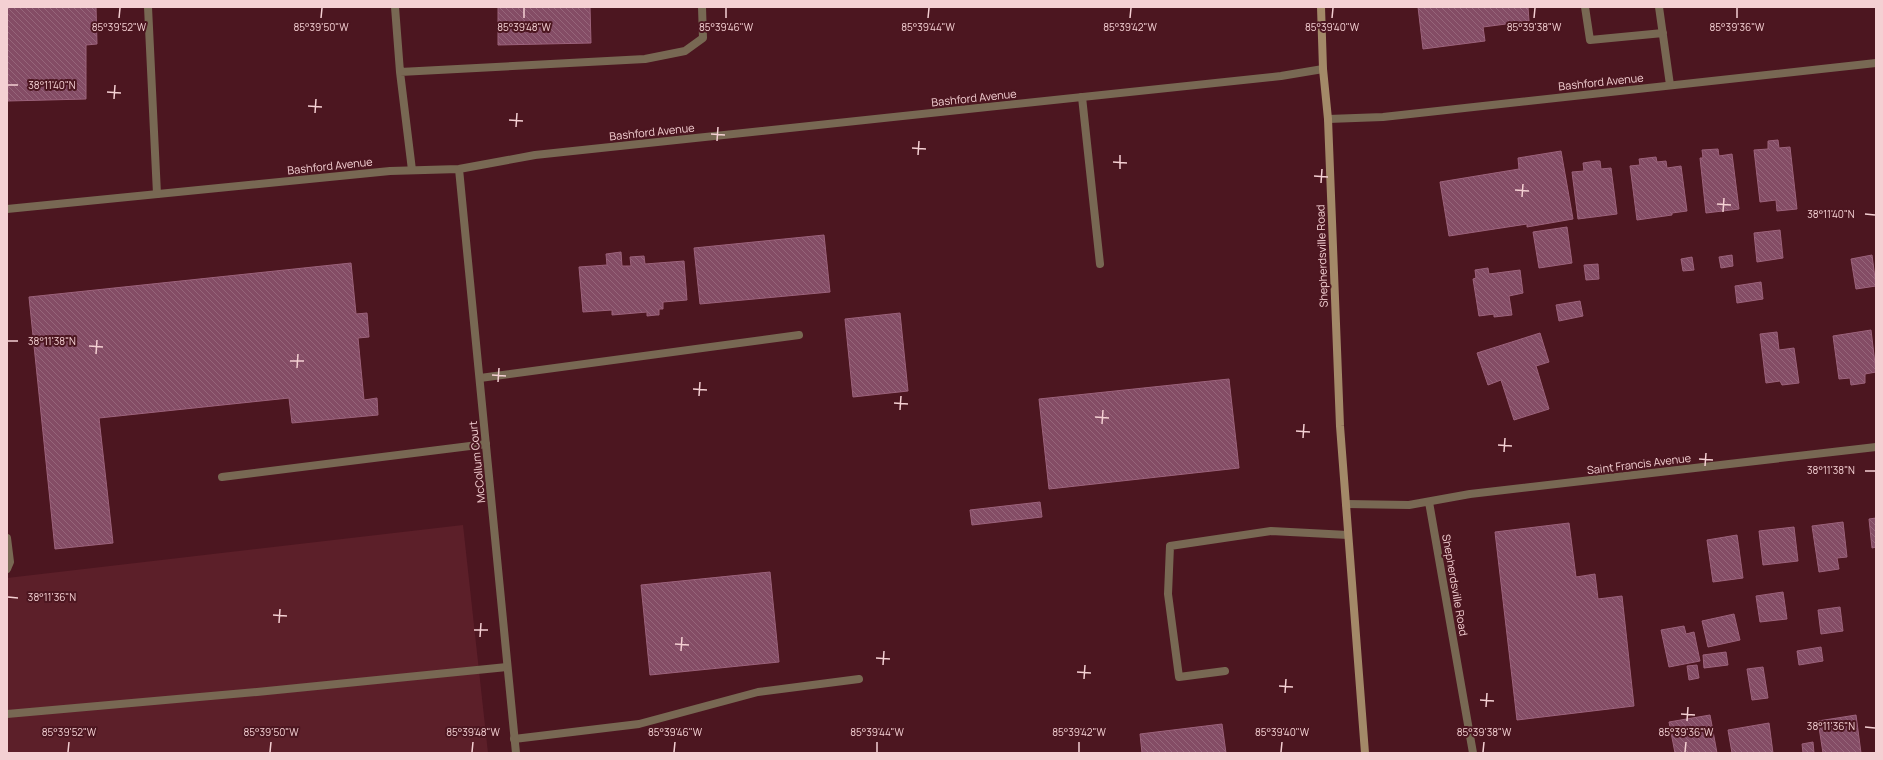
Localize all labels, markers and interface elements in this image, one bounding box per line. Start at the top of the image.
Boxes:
text: 85°39'52"W [92,20,147,34]
text: 85°39'50"W [293,20,349,34]
text: 85°39'48"W [497,20,552,34]
text: 85°39'46"W [699,20,754,34]
text: 85°39'44"W [901,20,955,34]
text: 85°39'42"W [1103,20,1157,34]
text: 85°39'40"W [1305,20,1360,34]
text: 85°39'38"W [1507,20,1562,34]
text: 85°39'36"W [1710,20,1765,34]
street label: Bashford Avenue [1558,70,1645,93]
text: 38°11'40"N [28,78,76,92]
street label: Bashford Avenue [931,86,1018,109]
street label: Bashford Avenue [609,120,696,143]
street label: Bashford Avenue [287,154,374,177]
street label: Shepherdsville Road [1312,204,1331,308]
text: 38°11'40"N [1807,207,1855,221]
text: 38°11'38"N [28,334,76,348]
street label: McCollum Court [465,420,488,504]
street label: Saint Francis Avenue [1586,450,1692,477]
text: 38°11'38"N [1807,463,1855,477]
street label: Shepherdsville Road [1439,533,1472,637]
text: 38°11'36"N [28,590,76,604]
text: 38°11'36"N [1807,719,1855,733]
text: 85°39'52"W [42,725,97,739]
text: 85°39'50"W [243,725,299,739]
text: 85°39'48"W [446,725,501,739]
text: 85°39'46"W [648,725,703,739]
text: 85°39'44"W [850,725,904,739]
text: 85°39'42"W [1052,725,1106,739]
text: 85°39'40"W [1255,725,1310,739]
text: 85°39'38"W [1457,725,1512,739]
text: 85°39'36"W [1659,725,1714,739]

